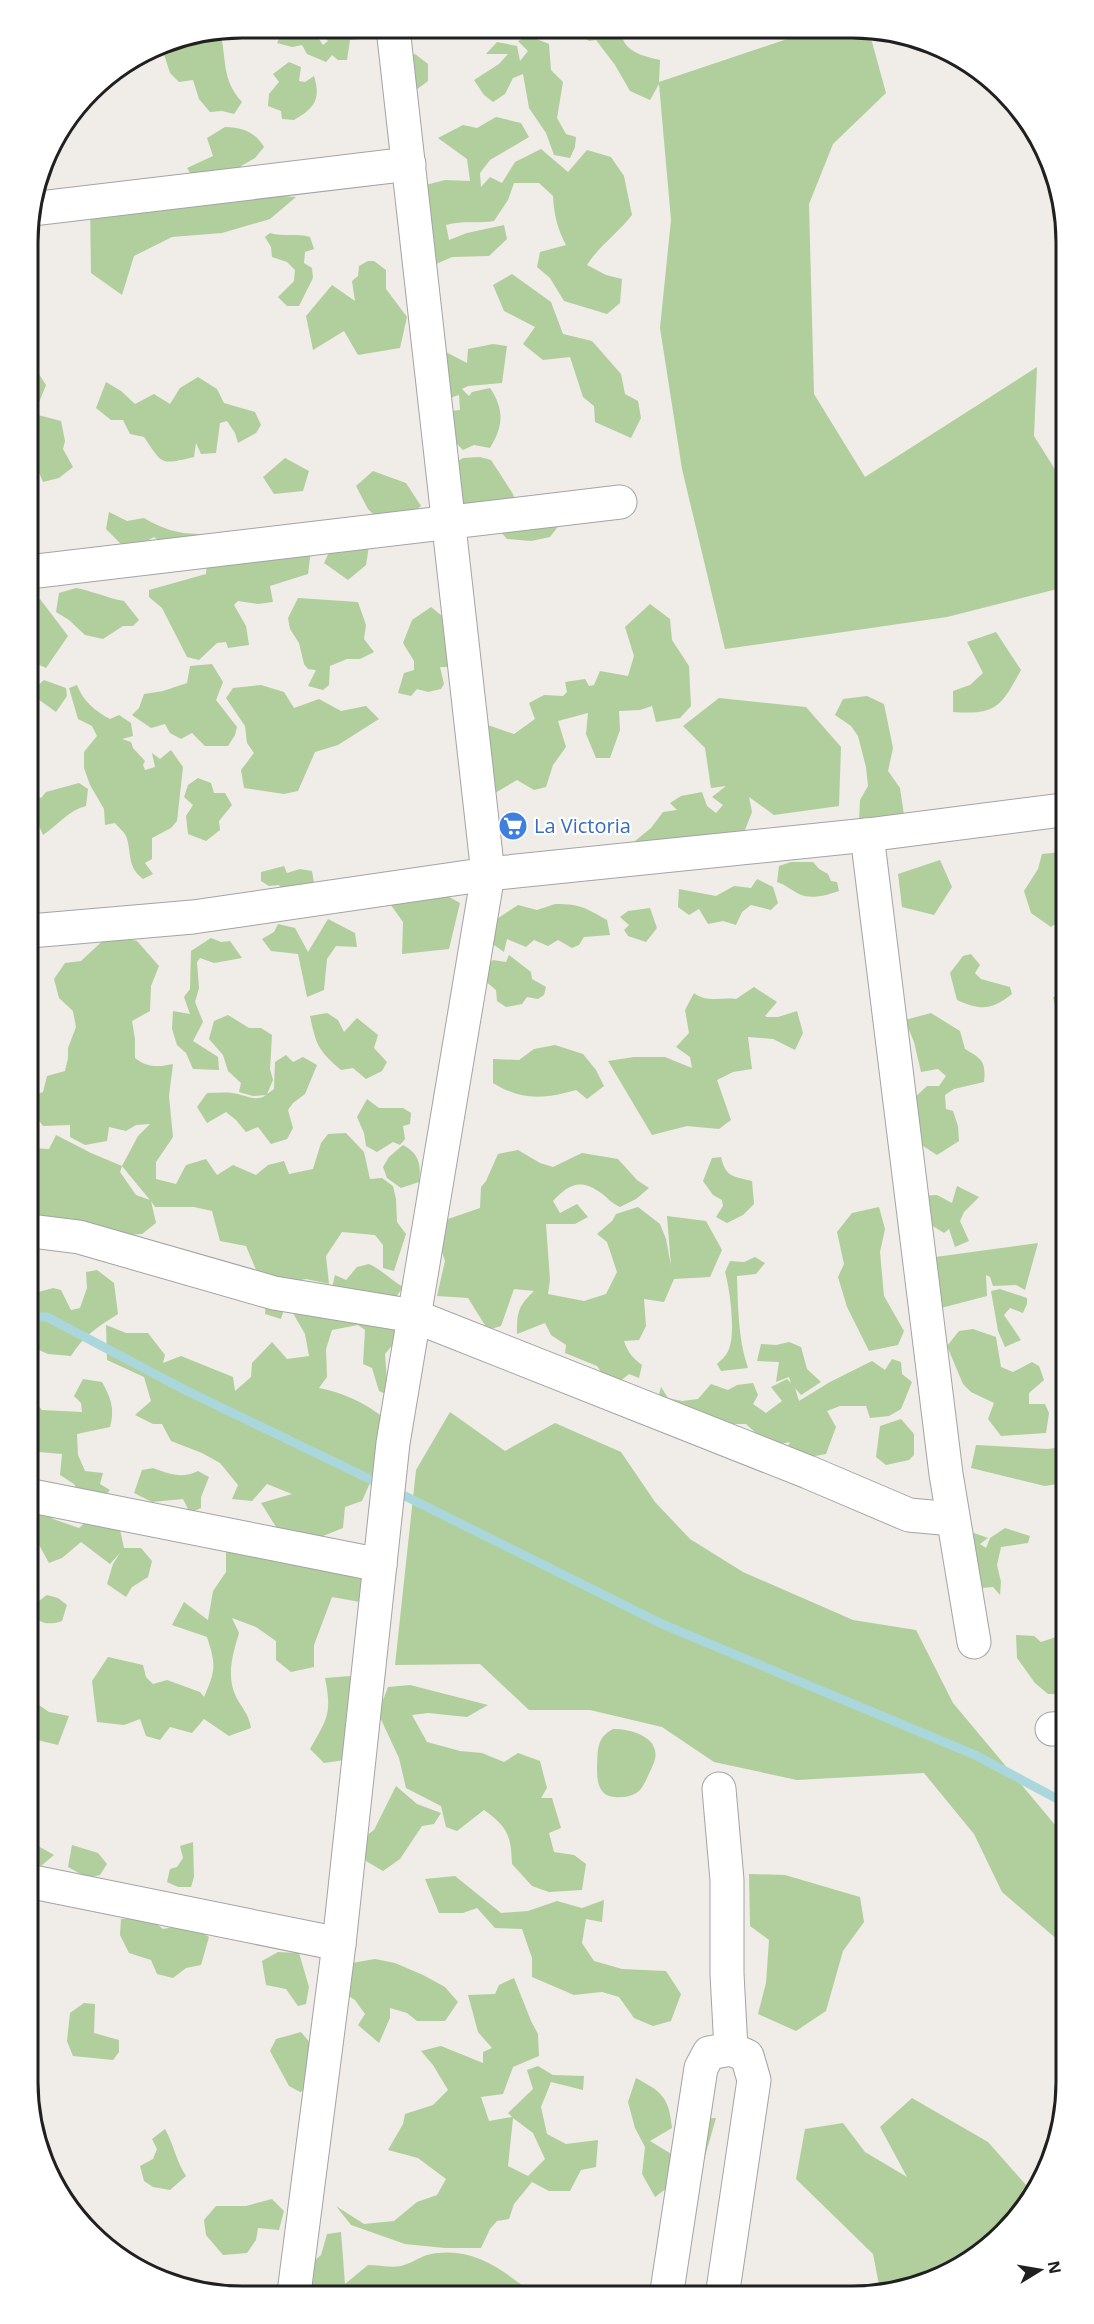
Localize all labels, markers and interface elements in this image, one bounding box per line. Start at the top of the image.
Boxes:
supermarket icon: La Victoria [497,810,529,842]
place label: La Victoria [534,812,631,839]
north arrow [1010,2240,1070,2300]
text: N [1043,2259,1067,2276]

